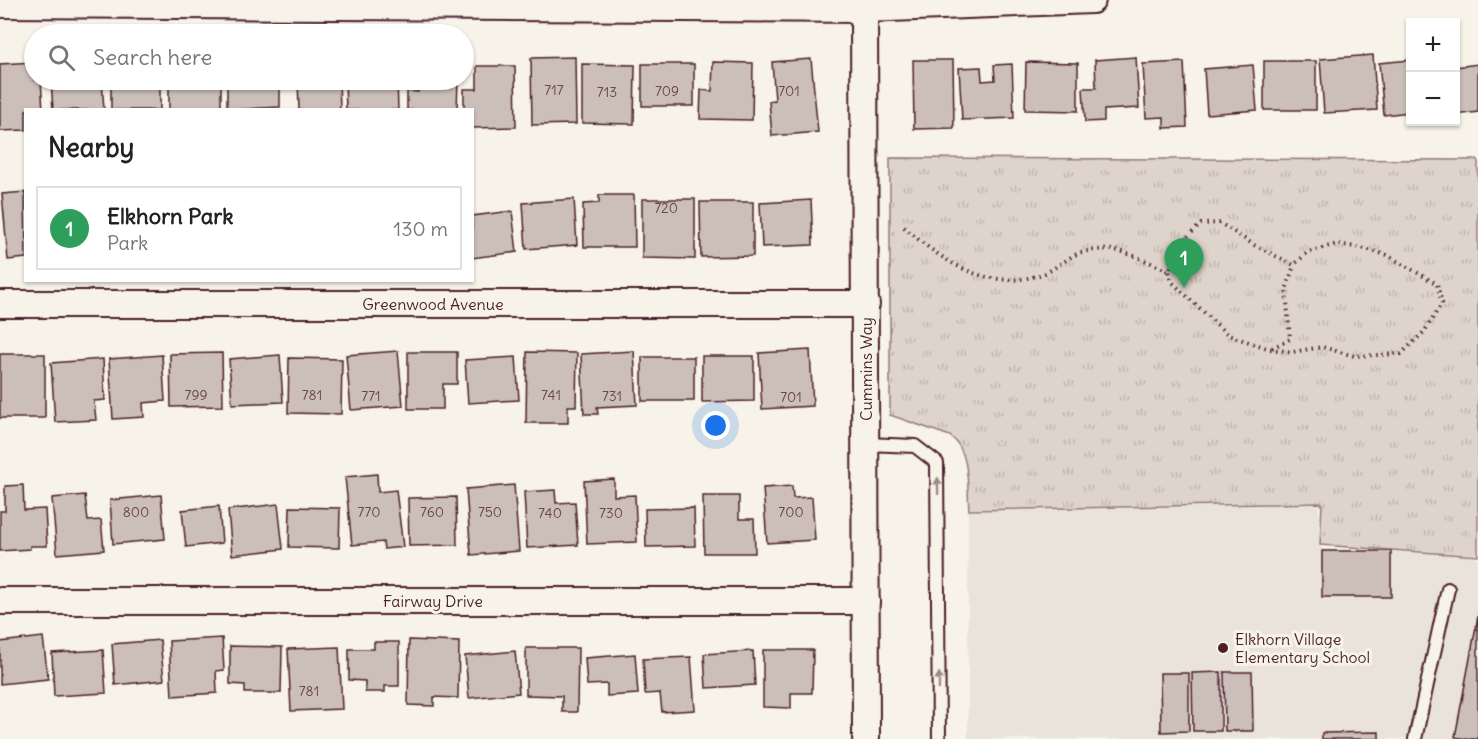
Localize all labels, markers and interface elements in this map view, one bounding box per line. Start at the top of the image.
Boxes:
map controls [1406,18,1460,126]
button: + [1406,18,1460,72]
search box [24,24,474,90]
icon: search [45,41,78,74]
text: Search here [93,43,212,71]
button: − [1406,72,1460,126]
house number: 717 [544,81,564,99]
house number: 709 [655,82,679,100]
house number: 701 [778,82,800,100]
house number: 713 [597,83,617,101]
text: Nearby [48,131,134,164]
house number: 720 [654,199,678,217]
text: Elkhorn Park [107,202,234,230]
text: 1 [66,216,73,241]
text: 130 m [393,216,448,241]
text: Park [107,230,148,255]
pin: 1 [1164,238,1204,288]
street label: Greenwood Avenue [362,294,504,314]
street label: Cummins Way [856,317,876,421]
house number: 799 [185,386,207,404]
house number: 781 [302,386,322,404]
house number: 741 [541,386,561,404]
house number: 771 [361,387,381,405]
house number: 731 [602,387,622,405]
house number: 701 [780,388,802,406]
your location [701,411,730,440]
one-way arrow [933,476,942,495]
house number: 800 [123,503,149,521]
house number: 770 [358,503,380,521]
house number: 760 [420,503,444,521]
house number: 750 [478,503,502,521]
house number: 700 [778,503,804,521]
house number: 740 [538,504,562,522]
house number: 730 [599,504,623,522]
street label: Fairway Drive [383,591,483,611]
place label: Elkhorn Village Elementary School [1235,629,1370,667]
marker: Elkhorn Village Elementary School [1216,641,1230,655]
one-way arrow [934,671,944,690]
house number: 781 [299,682,319,700]

